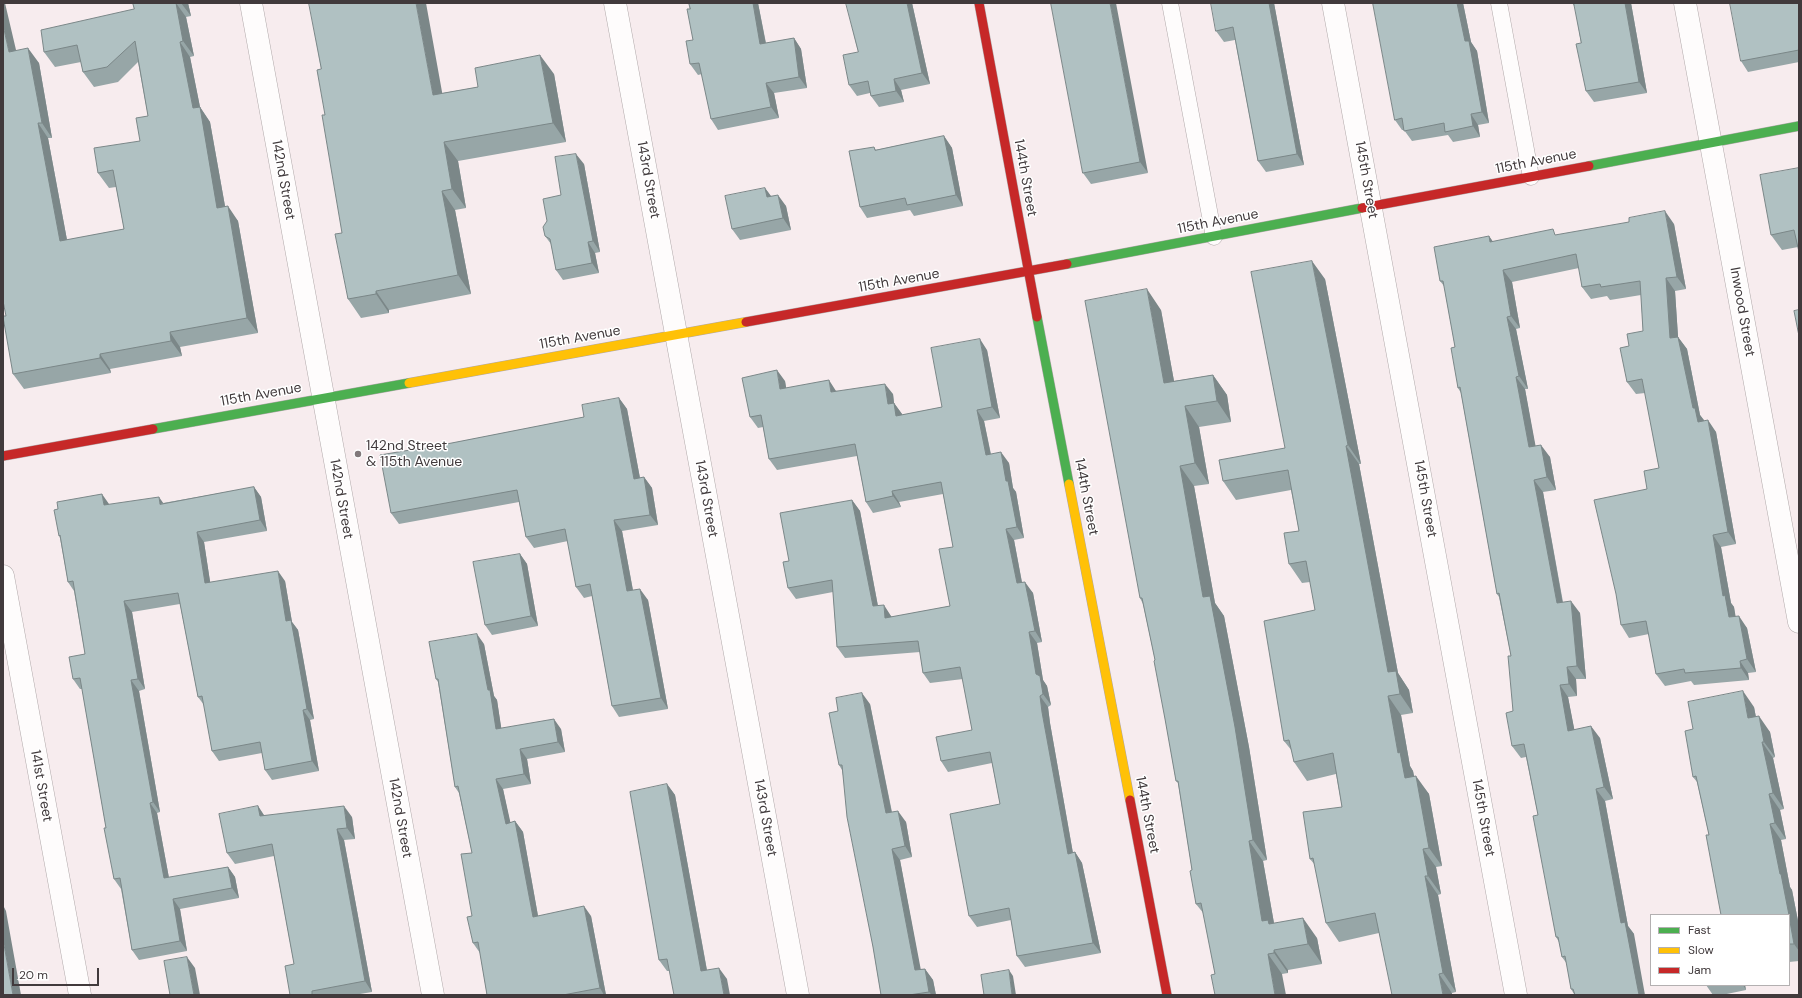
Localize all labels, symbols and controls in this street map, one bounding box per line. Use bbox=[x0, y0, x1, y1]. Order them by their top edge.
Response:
street label: 144th Street bbox=[1010, 138, 1040, 218]
street label: 142nd Street bbox=[268, 139, 298, 221]
street label: 143rd Street bbox=[633, 140, 663, 220]
street label: 145th Street bbox=[1351, 140, 1381, 220]
street label: 115th Avenue bbox=[1494, 146, 1578, 178]
street label: 115th Avenue bbox=[1176, 206, 1260, 238]
street label: 115th Avenue bbox=[857, 266, 941, 296]
street label: Inwood Street bbox=[1726, 266, 1758, 358]
street label: 115th Avenue bbox=[538, 323, 622, 353]
street label: 115th Avenue bbox=[219, 380, 303, 410]
place label: 142nd Street & 115th Avenue bbox=[366, 438, 462, 470]
marker: 142nd Street & 115th Avenue bbox=[353, 449, 363, 459]
street label: 144th Street bbox=[1070, 457, 1102, 537]
street label: 142nd Street bbox=[326, 458, 356, 540]
street label: 143rd Street bbox=[691, 459, 721, 539]
street label: 145th Street bbox=[1410, 459, 1440, 539]
street label: 141st Street bbox=[26, 749, 56, 823]
street label: 144th Street bbox=[1131, 775, 1163, 855]
street label: 142nd Street bbox=[385, 777, 415, 859]
street label: 143rd Street bbox=[750, 778, 780, 858]
street label: 145th Street bbox=[1468, 778, 1498, 858]
legend bbox=[1650, 914, 1790, 986]
text: Fast bbox=[1688, 922, 1711, 938]
text: Slow bbox=[1688, 942, 1714, 958]
scale bar bbox=[14, 960, 101, 986]
text: Jam bbox=[1688, 962, 1711, 978]
text: 20 m bbox=[19, 967, 48, 983]

